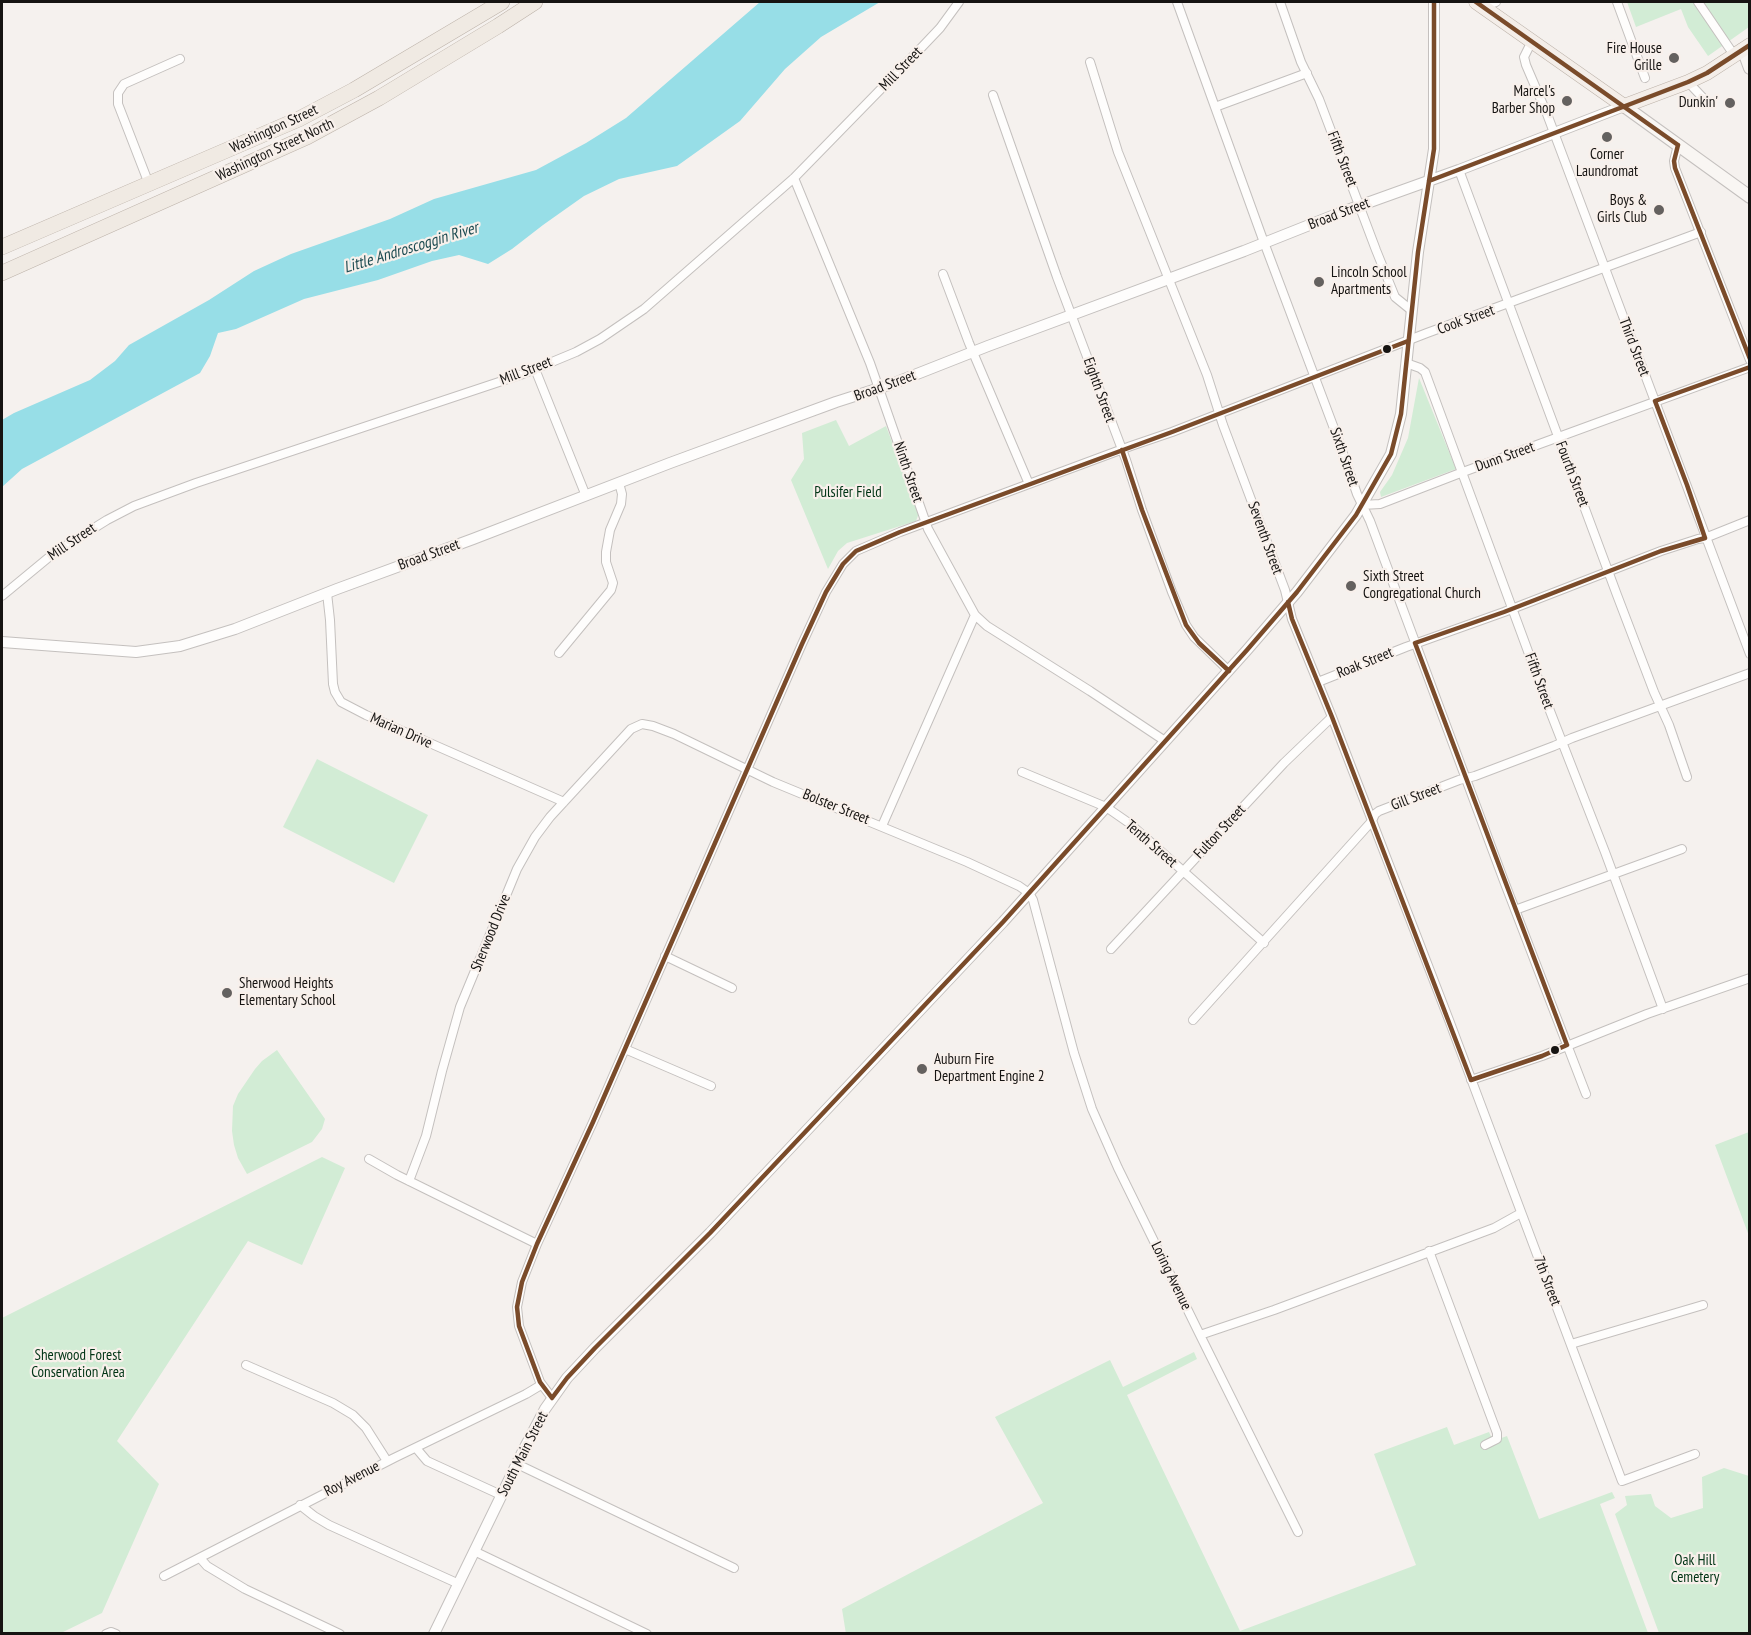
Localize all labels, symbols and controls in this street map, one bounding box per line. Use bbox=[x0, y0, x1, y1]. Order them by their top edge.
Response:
place label: Fire House Grille bbox=[1607, 40, 1662, 75]
street label: Mill Street bbox=[876, 43, 926, 95]
marker: Fire House Grille bbox=[1667, 51, 1681, 65]
place label: Marcel's Barber Shop bbox=[1492, 83, 1555, 118]
marker: Marcel's Barber Shop bbox=[1560, 94, 1574, 108]
place label: Dunkin' bbox=[1679, 94, 1718, 112]
marker: Dunkin' bbox=[1723, 96, 1737, 110]
street label: Washington Street bbox=[227, 101, 321, 157]
street label: Washington Street North bbox=[213, 115, 337, 185]
street label: Fifth Street bbox=[1323, 129, 1361, 189]
marker: Corner Laundromat bbox=[1600, 130, 1614, 144]
place label: Corner Laundromat bbox=[1576, 146, 1638, 181]
place label: Boys & Girls Club bbox=[1597, 192, 1647, 227]
street label: Broad Street bbox=[1306, 194, 1372, 234]
marker: Boys & Girls Club bbox=[1652, 203, 1666, 217]
water label: Little Androscoggin River bbox=[342, 218, 480, 278]
place label: Lincoln School Apartments bbox=[1331, 264, 1407, 299]
marker: Lincoln School Apartments bbox=[1312, 275, 1326, 289]
street label: Cook Street bbox=[1435, 301, 1497, 339]
street label: Third Street bbox=[1615, 315, 1653, 379]
unlabelled marker bbox=[1381, 343, 1393, 355]
street label: Mill Street bbox=[498, 353, 554, 389]
street label: Eighth Street bbox=[1079, 355, 1119, 425]
street label: Broad Street bbox=[852, 367, 918, 405]
street label: Sixth Street bbox=[1326, 425, 1362, 489]
street label: Dunn Street bbox=[1473, 438, 1537, 476]
street label: Ninth Street bbox=[889, 439, 927, 505]
street label: Fourth Street bbox=[1551, 439, 1593, 509]
park label: Pulsifer Field bbox=[814, 484, 882, 502]
street label: Seventh Street bbox=[1244, 499, 1286, 577]
street label: Mill Street bbox=[45, 519, 99, 565]
street label: Broad Street bbox=[396, 536, 462, 574]
place label: Sixth Street Congregational Church bbox=[1363, 568, 1481, 603]
marker: Sixth Street Congregational Church bbox=[1344, 579, 1358, 593]
street label: Roak Street bbox=[1334, 644, 1396, 682]
street label: Fifth Street bbox=[1521, 651, 1557, 711]
street label: Marian Drive bbox=[367, 709, 435, 753]
street label: Gill Street bbox=[1389, 779, 1443, 815]
street label: Bolster Street bbox=[800, 785, 872, 829]
street label: Fulton Street bbox=[1190, 801, 1250, 863]
street label: Tenth Street bbox=[1121, 817, 1181, 871]
street label: Sherwood Drive bbox=[467, 892, 515, 974]
place label: Sherwood Heights Elementary School bbox=[239, 975, 336, 1010]
marker: Sherwood Heights Elementary School bbox=[220, 986, 234, 1000]
unlabelled marker bbox=[1549, 1044, 1561, 1056]
place label: Auburn Fire Department Engine 2 bbox=[934, 1051, 1045, 1086]
marker: Auburn Fire Department Engine 2 bbox=[915, 1062, 929, 1076]
street label: Loring Avenue bbox=[1147, 1239, 1195, 1313]
street label: 7th Street bbox=[1529, 1254, 1565, 1308]
park label: Sherwood Forest Conservation Area bbox=[31, 1347, 125, 1382]
street label: South Main Street bbox=[494, 1409, 552, 1499]
street label: Roy Avenue bbox=[321, 1457, 383, 1501]
park label: Oak Hill Cemetery bbox=[1671, 1552, 1719, 1587]

